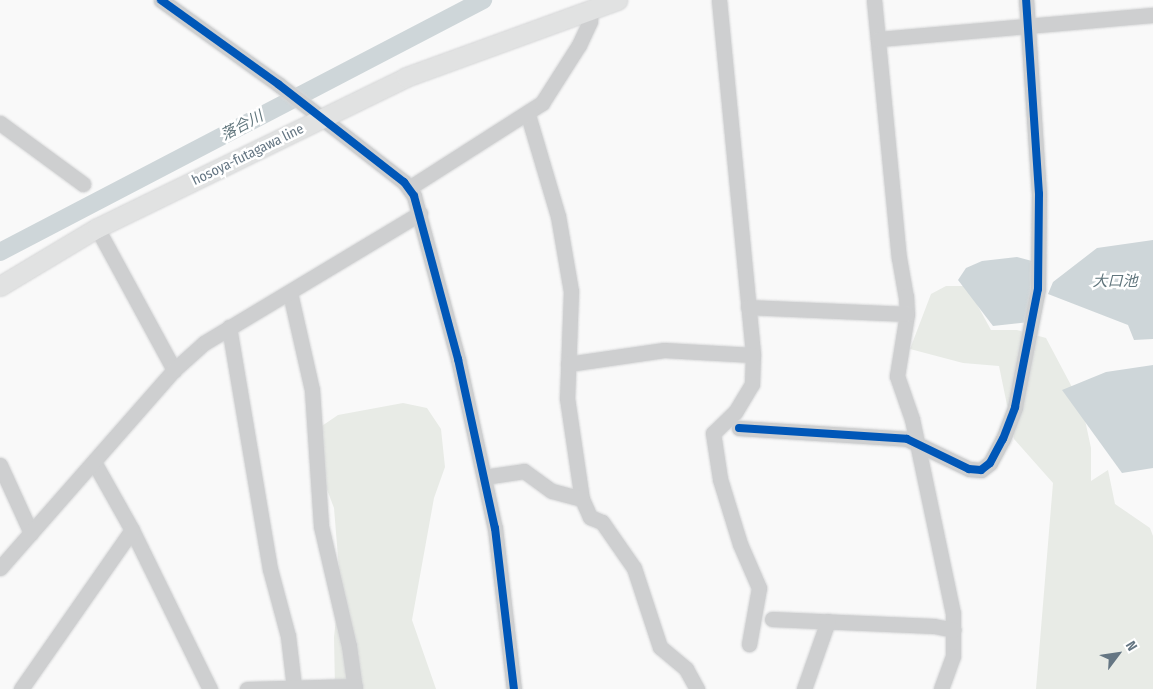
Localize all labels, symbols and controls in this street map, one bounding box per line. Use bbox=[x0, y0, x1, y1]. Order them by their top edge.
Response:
water label: 落合川 bbox=[218, 107, 266, 145]
street label: hosoya-futagawa line bbox=[189, 121, 307, 189]
water label: 大口池 bbox=[1093, 273, 1137, 291]
north arrow bbox=[1093, 629, 1143, 679]
text: N bbox=[1122, 638, 1141, 654]

